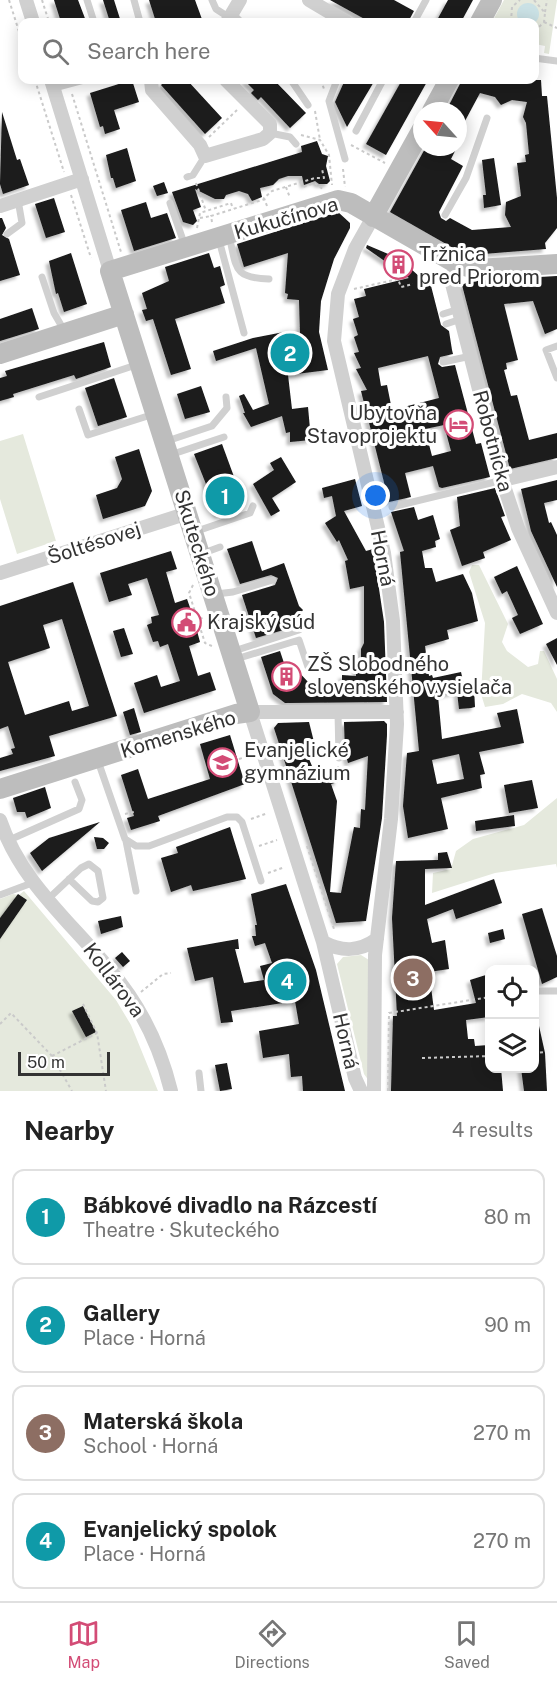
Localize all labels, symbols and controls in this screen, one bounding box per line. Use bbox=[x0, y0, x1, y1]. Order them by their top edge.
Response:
search box bbox=[18, 18, 539, 84]
icon: search bbox=[39, 35, 72, 68]
text: Search here bbox=[87, 38, 211, 64]
north arrow bbox=[413, 102, 467, 156]
street label: Kukučínova bbox=[231, 192, 341, 244]
place label: Tržnica pred Priorom bbox=[419, 242, 540, 289]
building icon: Tržnica pred Priorom bbox=[382, 249, 414, 281]
pin: 2 bbox=[270, 330, 310, 376]
street label: Robotnícka bbox=[468, 388, 518, 494]
place label: Ubytovňa Stavoprojektu bbox=[307, 401, 437, 448]
hotel icon: Ubytovňa Stavoprojektu bbox=[442, 409, 474, 441]
pin: 1 bbox=[206, 474, 244, 518]
your location bbox=[361, 481, 390, 510]
street label: Skuteckého bbox=[169, 487, 225, 599]
street label: Šoltésovej bbox=[44, 517, 144, 569]
street label: Horná bbox=[366, 528, 400, 588]
public building icon: Krajský súd bbox=[170, 606, 202, 638]
place label: Krajský súd bbox=[207, 610, 315, 634]
place label: ZŠ Slobodného slovenského vysielača bbox=[307, 652, 512, 699]
building icon: ZŠ Slobodného slovenského vysielača bbox=[270, 660, 302, 692]
street label: Komenského bbox=[117, 705, 239, 763]
place label: Evanjelické gymnázium bbox=[244, 738, 351, 785]
school or university icon: Evanjelické gymnázium bbox=[207, 746, 239, 778]
street label: Kollárova bbox=[78, 938, 150, 1022]
pin: 3 bbox=[394, 956, 432, 1000]
pin: 4 bbox=[268, 958, 306, 1004]
map controls bbox=[485, 965, 539, 1073]
button: locate bbox=[485, 965, 539, 1019]
street label: Horná bbox=[328, 1011, 364, 1071]
button: layers bbox=[485, 1019, 539, 1073]
scale bar bbox=[18, 1049, 110, 1076]
text: 50 m bbox=[27, 1053, 65, 1072]
text: Nearby bbox=[24, 1115, 114, 1146]
text: 4 results bbox=[452, 1118, 533, 1142]
text: Bábkové divadlo na Rázcestí bbox=[83, 1192, 377, 1218]
text: 1 bbox=[41, 1205, 50, 1229]
text: 80 m bbox=[484, 1205, 531, 1229]
text: Theatre · Skuteckého bbox=[83, 1218, 280, 1242]
text: Gallery bbox=[83, 1300, 160, 1326]
text: 2 bbox=[39, 1313, 52, 1337]
text: 90 m bbox=[484, 1313, 531, 1337]
text: Place · Horná bbox=[83, 1326, 206, 1350]
text: Materská škola bbox=[83, 1408, 243, 1434]
text: 3 bbox=[39, 1421, 52, 1445]
text: 270 m bbox=[473, 1421, 531, 1445]
text: School · Horná bbox=[83, 1434, 218, 1458]
text: Evanjelický spolok bbox=[83, 1516, 277, 1542]
text: 4 bbox=[39, 1529, 52, 1553]
text: 270 m bbox=[473, 1529, 531, 1553]
text: Place · Horná bbox=[83, 1542, 206, 1566]
tab: Map bbox=[67, 1617, 100, 1672]
tab: Directions bbox=[235, 1617, 310, 1672]
tab: Saved bbox=[444, 1617, 490, 1672]

